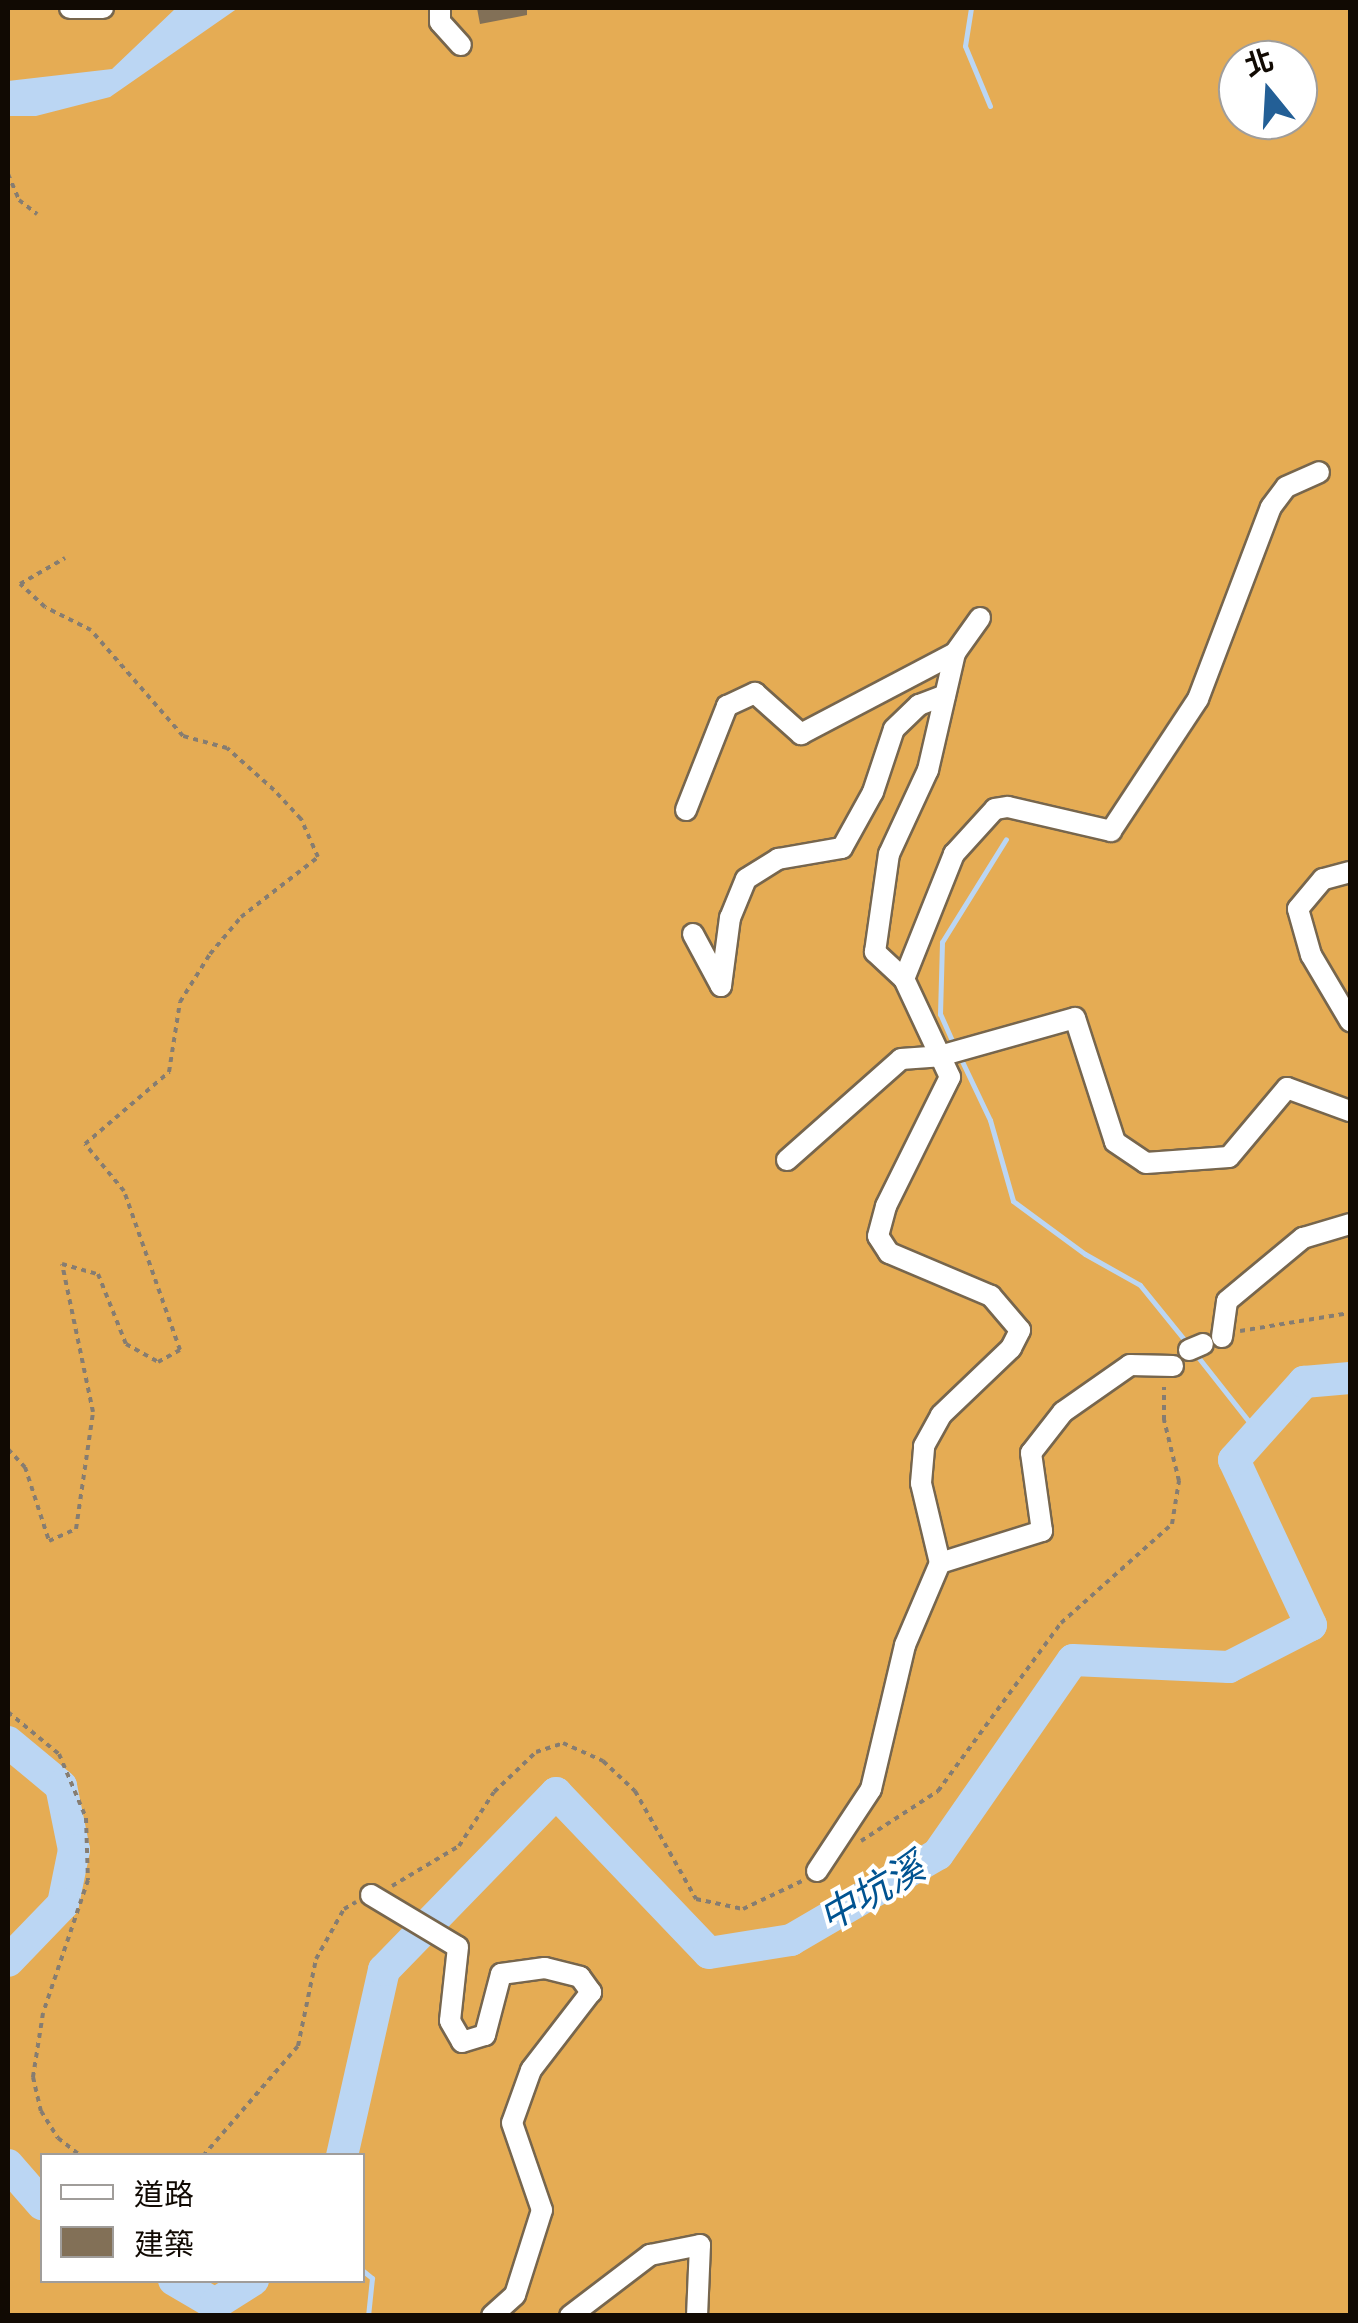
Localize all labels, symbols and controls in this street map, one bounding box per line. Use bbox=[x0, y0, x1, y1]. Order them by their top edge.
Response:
north arrow bbox=[1218, 40, 1318, 140]
text: 北 bbox=[1241, 43, 1278, 83]
water label: 中坑溪 bbox=[811, 1845, 933, 1941]
legend bbox=[40, 2153, 365, 2283]
text: 道路 bbox=[134, 2177, 194, 2213]
text: 建築 bbox=[134, 2227, 194, 2263]

